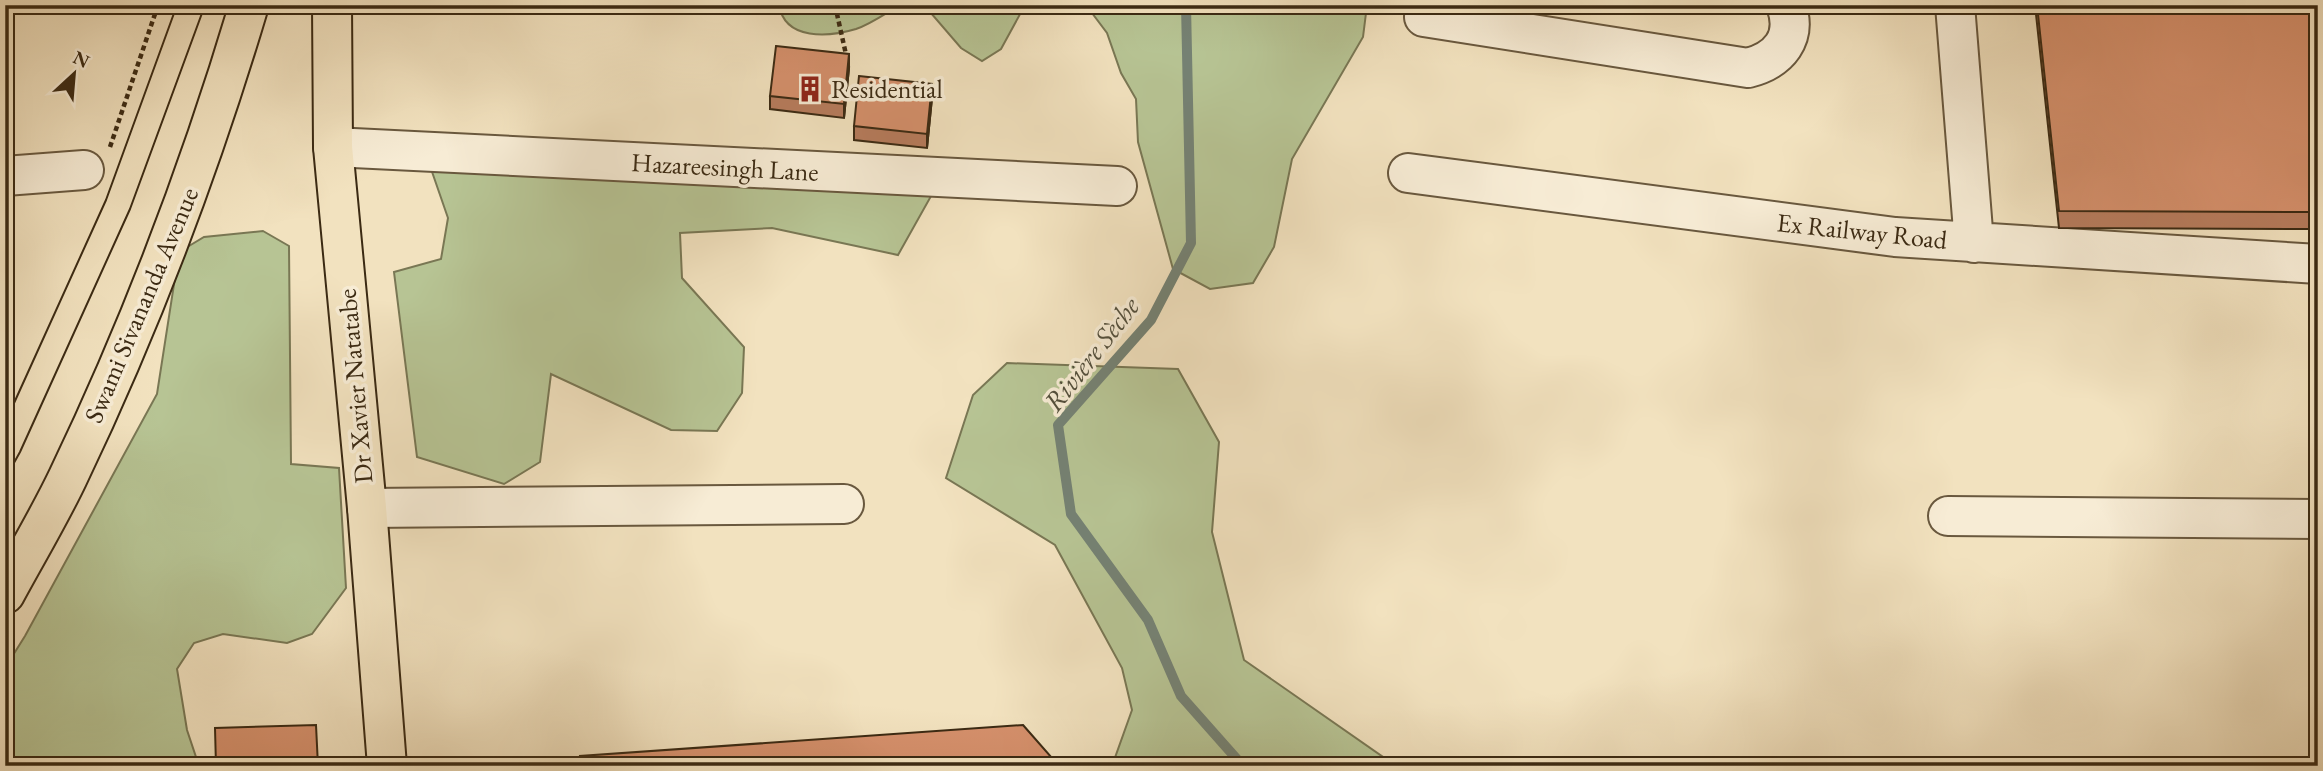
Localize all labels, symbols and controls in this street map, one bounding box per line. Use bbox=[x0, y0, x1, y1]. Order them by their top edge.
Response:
north arrow bbox=[38, 38, 108, 108]
text: N bbox=[69, 45, 94, 74]
place label: Residential bbox=[831, 72, 943, 106]
building icon: Residential bbox=[795, 74, 825, 104]
street label: Hazareesingh Lane bbox=[630, 145, 820, 189]
street label: Swami Sivananda Avenue bbox=[76, 182, 206, 428]
street label: Ex Railway Road bbox=[1775, 205, 1950, 257]
street label: Dr Xavier Natatabe bbox=[330, 287, 380, 485]
water label: Rivière Sèche bbox=[1035, 289, 1147, 419]

